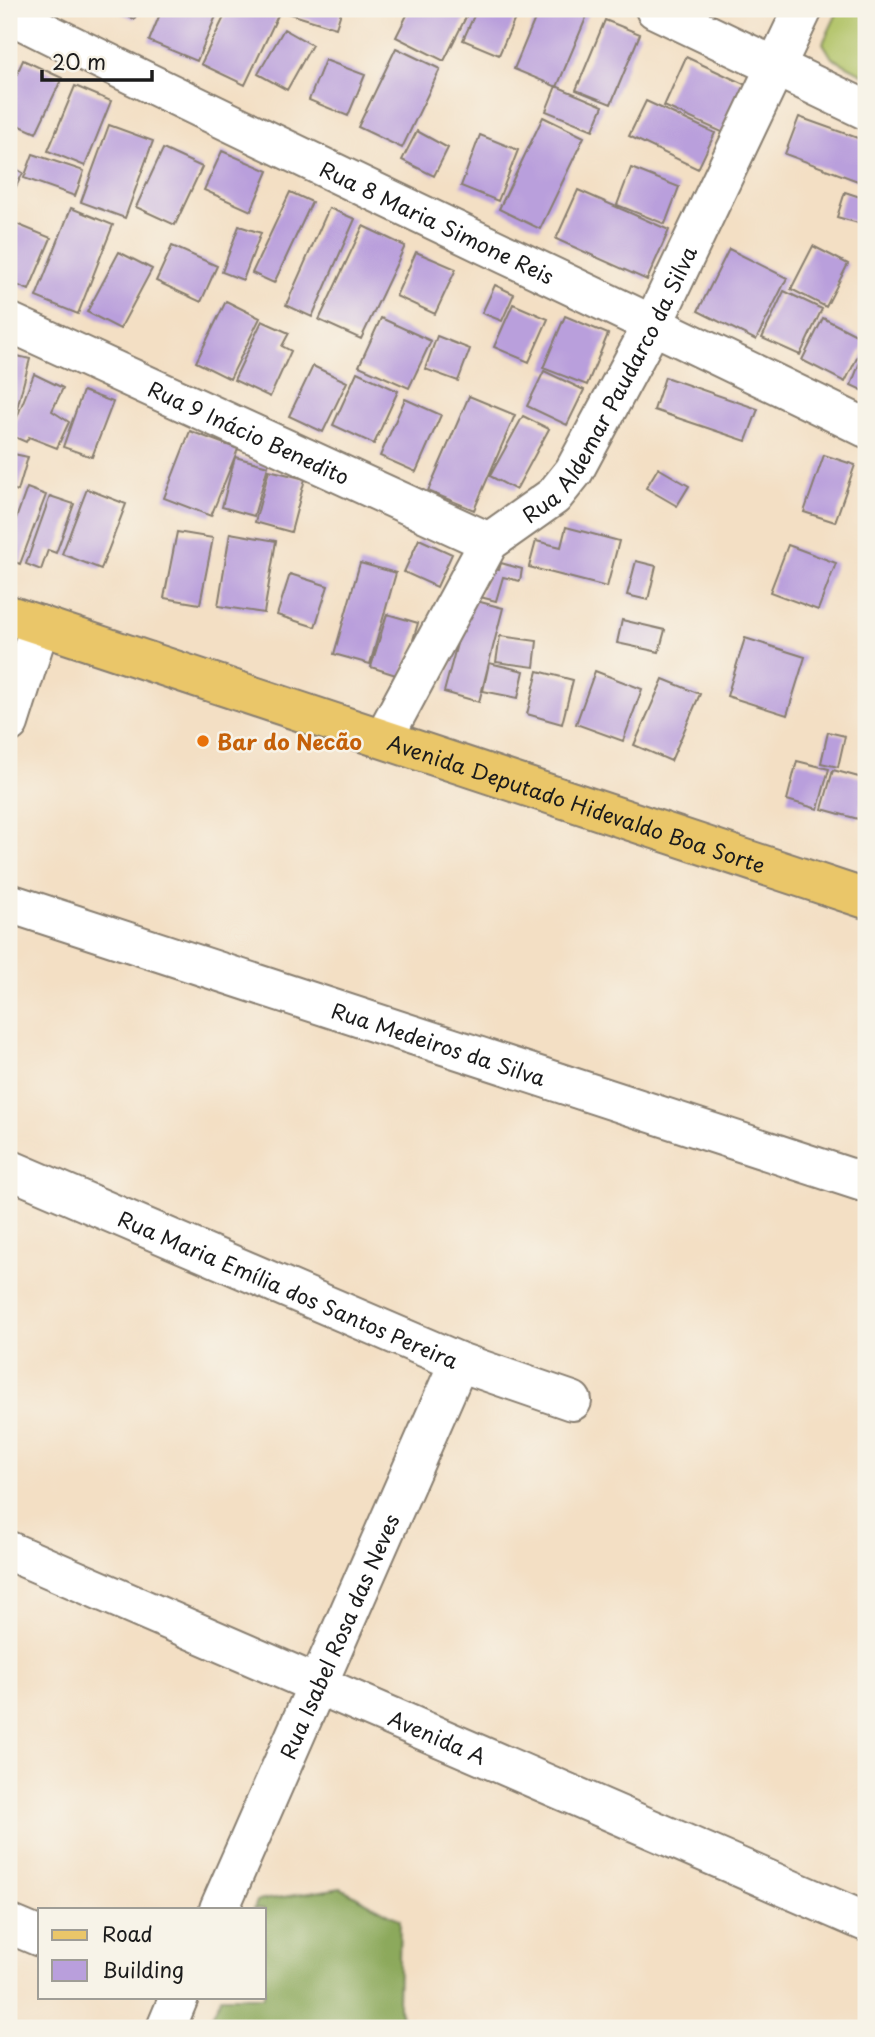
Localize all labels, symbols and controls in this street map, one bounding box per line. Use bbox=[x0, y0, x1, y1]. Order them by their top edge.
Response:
scale bar bbox=[42, 38, 152, 82]
text: 20 m bbox=[52, 45, 106, 77]
street label: Rua 8 Maria Simone Reis bbox=[315, 152, 560, 291]
street label: Rua Aldemar Paudarco da Silva bbox=[515, 240, 704, 530]
street label: Rua 9 Inácio Benedito bbox=[143, 372, 355, 492]
place label: Bar do Necão bbox=[217, 725, 362, 757]
street label: Avenida Deputado Hidevaldo Boa Sorte bbox=[384, 726, 770, 881]
marker: Bar do Necão bbox=[195, 733, 211, 749]
street label: Rua Medeiros da Silva bbox=[328, 993, 550, 1093]
street label: Rua Maria Emília dos Santos Pereira bbox=[113, 1202, 464, 1376]
street label: Rua Isabel Rosa das Neves bbox=[271, 1508, 407, 1764]
street label: Avenida A bbox=[384, 1701, 491, 1772]
legend bbox=[38, 1908, 266, 1998]
text: Road bbox=[102, 1917, 153, 1949]
text: Building bbox=[102, 1953, 184, 1985]

